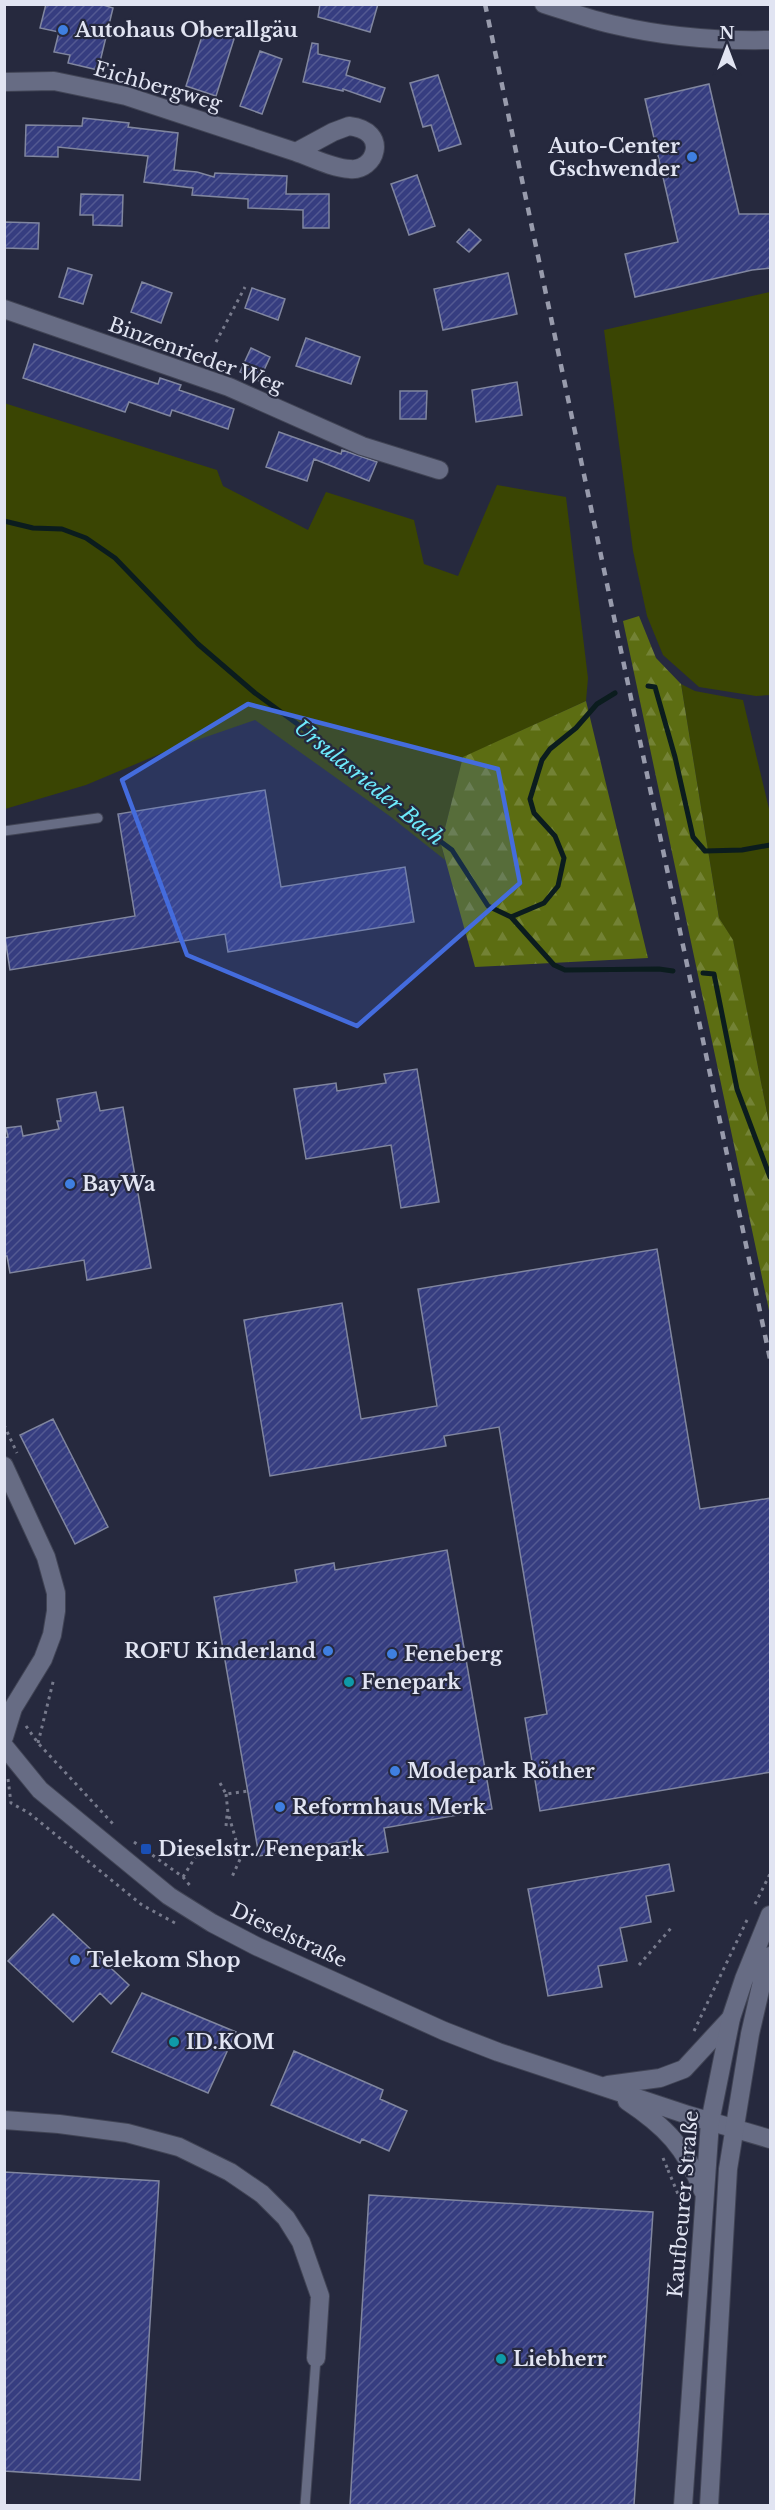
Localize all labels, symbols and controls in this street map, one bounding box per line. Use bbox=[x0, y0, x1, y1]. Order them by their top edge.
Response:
place label: Autohaus Oberallgäu bbox=[74, 18, 298, 42]
north arrow bbox=[697, 18, 757, 78]
marker: Autohaus Oberallgäu bbox=[56, 23, 70, 37]
text: N bbox=[719, 23, 735, 43]
street label: Eichbergweg bbox=[91, 56, 226, 116]
place label: Auto-Center Gschwender bbox=[547, 134, 680, 181]
marker: Auto-Center Gschwender bbox=[685, 150, 699, 164]
street label: Binzenrieder Weg bbox=[105, 312, 288, 398]
water label: Ursulasrieder Bach bbox=[289, 715, 449, 851]
place label: BayWa bbox=[82, 1172, 156, 1196]
marker: BayWa bbox=[63, 1177, 77, 1191]
place label: ROFU Kinderland bbox=[124, 1639, 316, 1663]
place label: Feneberg bbox=[404, 1642, 503, 1666]
marker: ROFU Kinderland bbox=[321, 1644, 335, 1658]
marker: Feneberg bbox=[385, 1647, 399, 1661]
place label: Fenepark bbox=[361, 1670, 461, 1694]
marker: Fenepark bbox=[342, 1675, 356, 1689]
place label: Modepark Röther bbox=[407, 1759, 595, 1783]
marker: Modepark Röther bbox=[388, 1764, 402, 1778]
place label: Reformhaus Merk bbox=[292, 1795, 486, 1819]
marker: Reformhaus Merk bbox=[273, 1800, 287, 1814]
place label: Dieselstr./Fenepark bbox=[158, 1837, 365, 1861]
marker: Dieselstr./Fenepark bbox=[139, 1842, 153, 1856]
street label: Dieselstraße bbox=[227, 1898, 351, 1972]
place label: Telekom Shop bbox=[87, 1948, 241, 1972]
marker: Telekom Shop bbox=[68, 1953, 82, 1967]
place label: ID.KOM bbox=[186, 2030, 275, 2054]
marker: ID.KOM bbox=[167, 2035, 181, 2049]
street label: Kaufbeurer Straße bbox=[663, 2109, 703, 2299]
place label: Liebherr bbox=[513, 2347, 606, 2371]
marker: Liebherr bbox=[494, 2352, 508, 2366]

